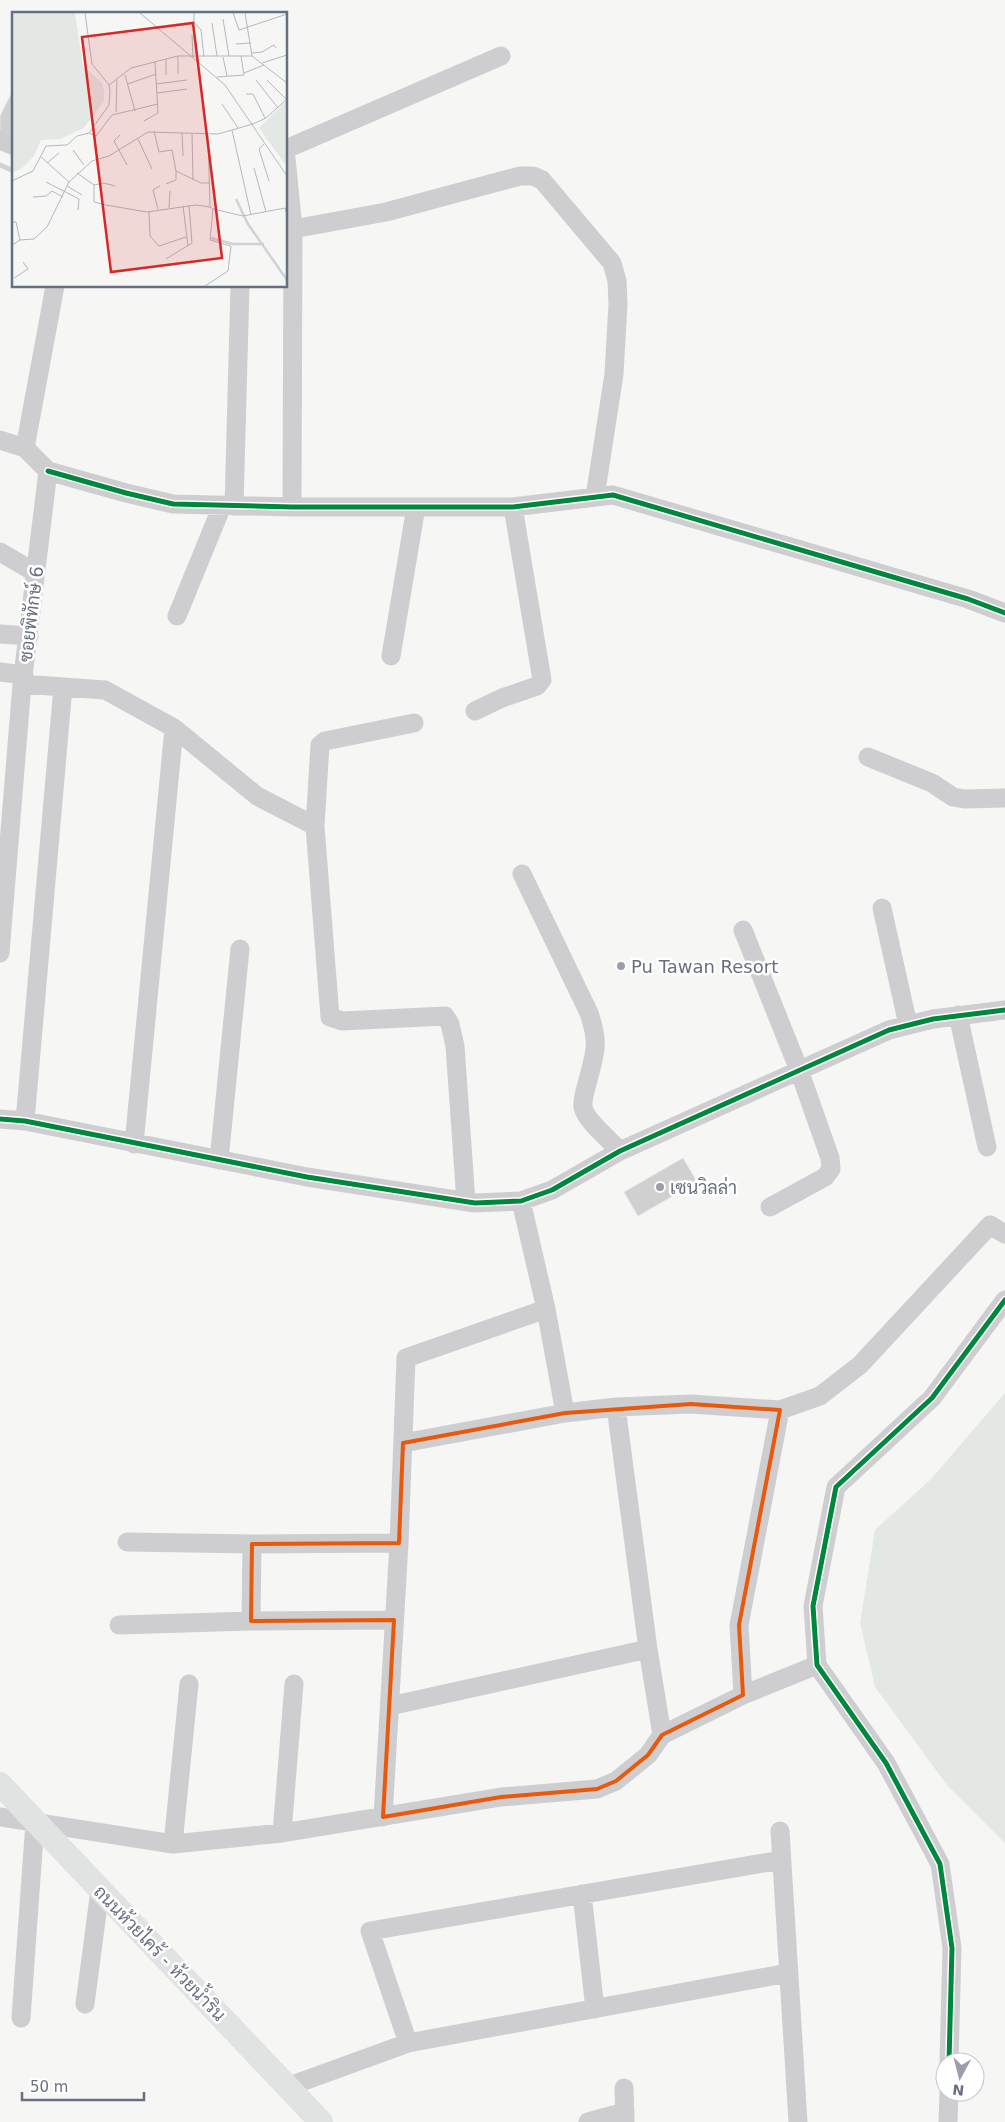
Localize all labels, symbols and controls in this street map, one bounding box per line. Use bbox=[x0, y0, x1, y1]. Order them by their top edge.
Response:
inset map bbox=[12, 12, 288, 288]
street label: ซอยพิทักษ์ 6 bbox=[13, 565, 47, 663]
place label: Pu Tawan Resort bbox=[631, 956, 778, 977]
marker: Pu Tawan Resort bbox=[615, 960, 627, 972]
place label: เซนวิลล่า bbox=[670, 1176, 737, 1198]
marker: เซนวิลล่า bbox=[654, 1181, 666, 1193]
street label: ถนนห้วยไคร้ - ห้วยน้ำริน bbox=[90, 1877, 234, 2025]
north arrow bbox=[935, 2052, 985, 2102]
scale bar bbox=[22, 2070, 145, 2102]
text: 50 m bbox=[30, 2078, 68, 2096]
text: N bbox=[952, 2081, 965, 2099]

